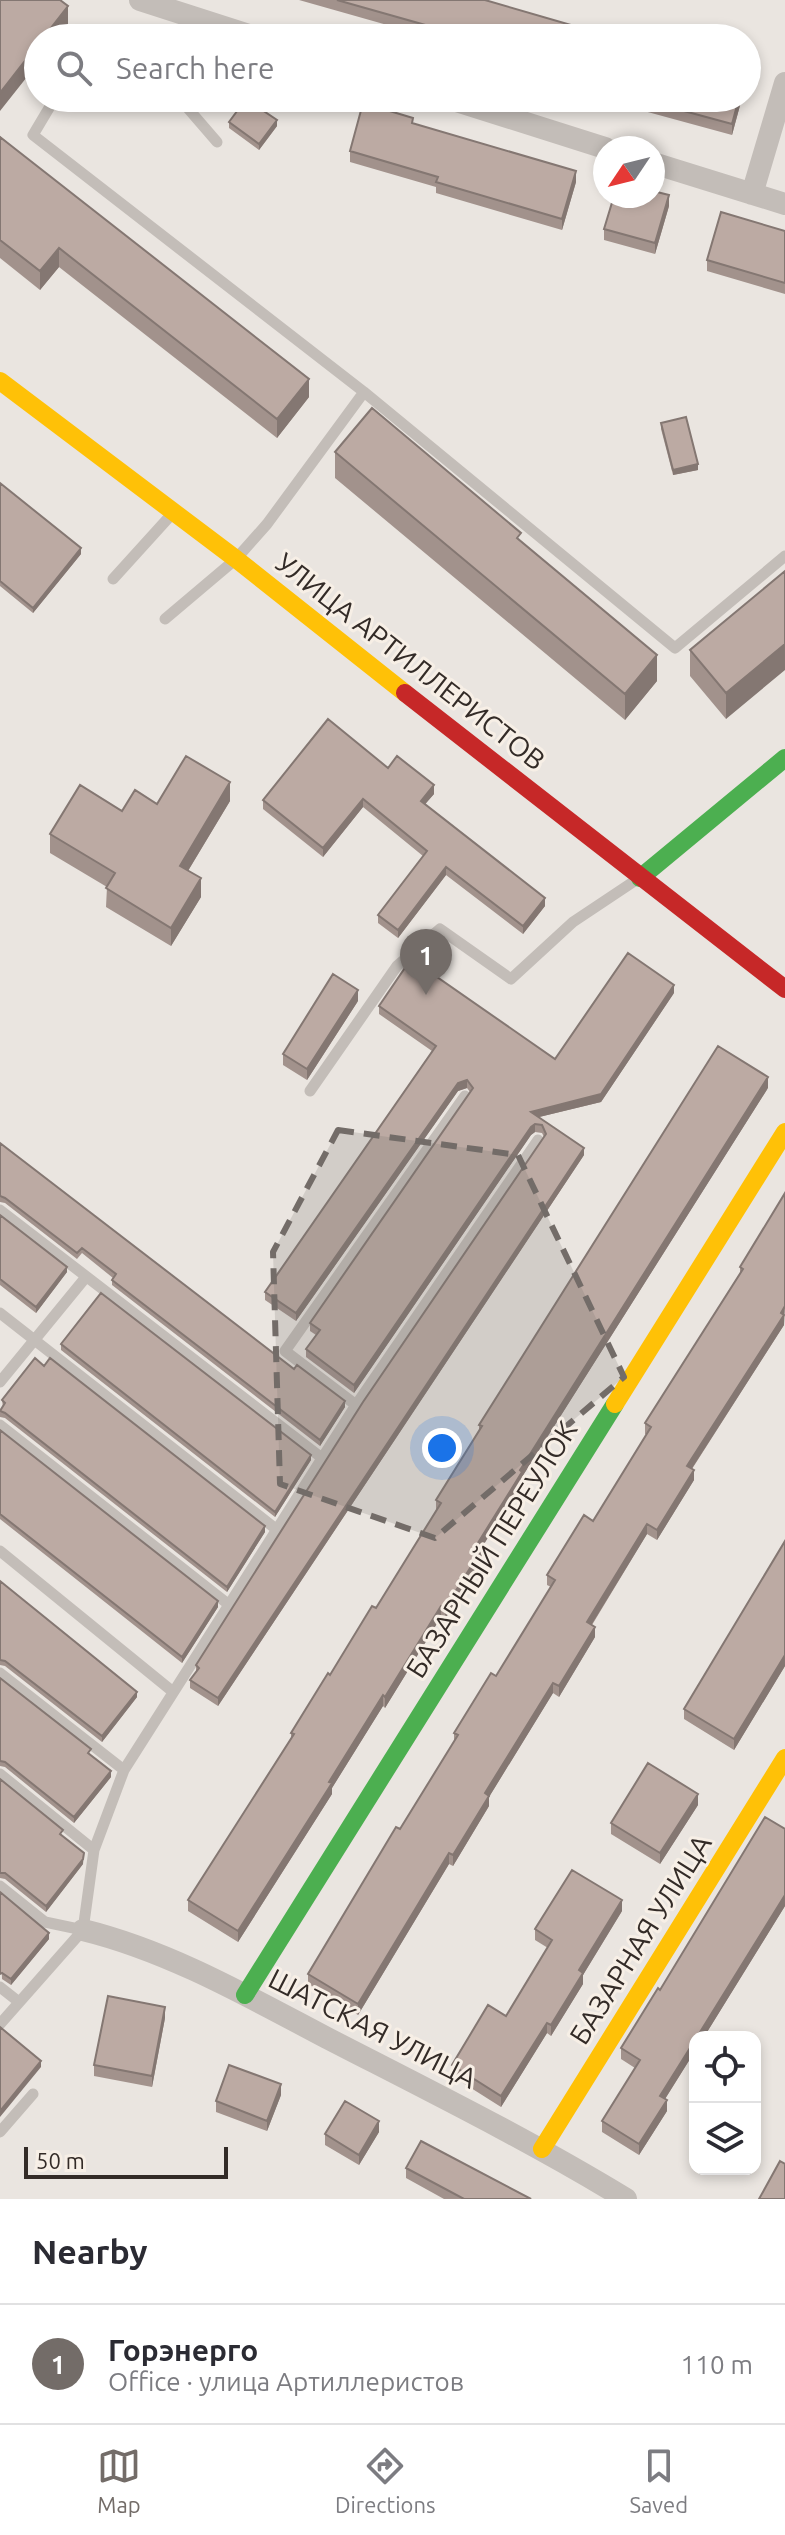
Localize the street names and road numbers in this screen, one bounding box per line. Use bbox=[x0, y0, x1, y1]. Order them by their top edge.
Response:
street label: УЛИЦА АРТИЛЛЕРИСТОВ bbox=[270, 546, 552, 776]
street label: БАЗАРНЫЙ ПЕРЕУЛОК bbox=[399, 1415, 583, 1683]
street label: БАЗАРНАЯ УЛИЦА bbox=[563, 1829, 717, 2049]
street label: ШАТСКАЯ УЛИЦА bbox=[264, 1962, 482, 2094]

